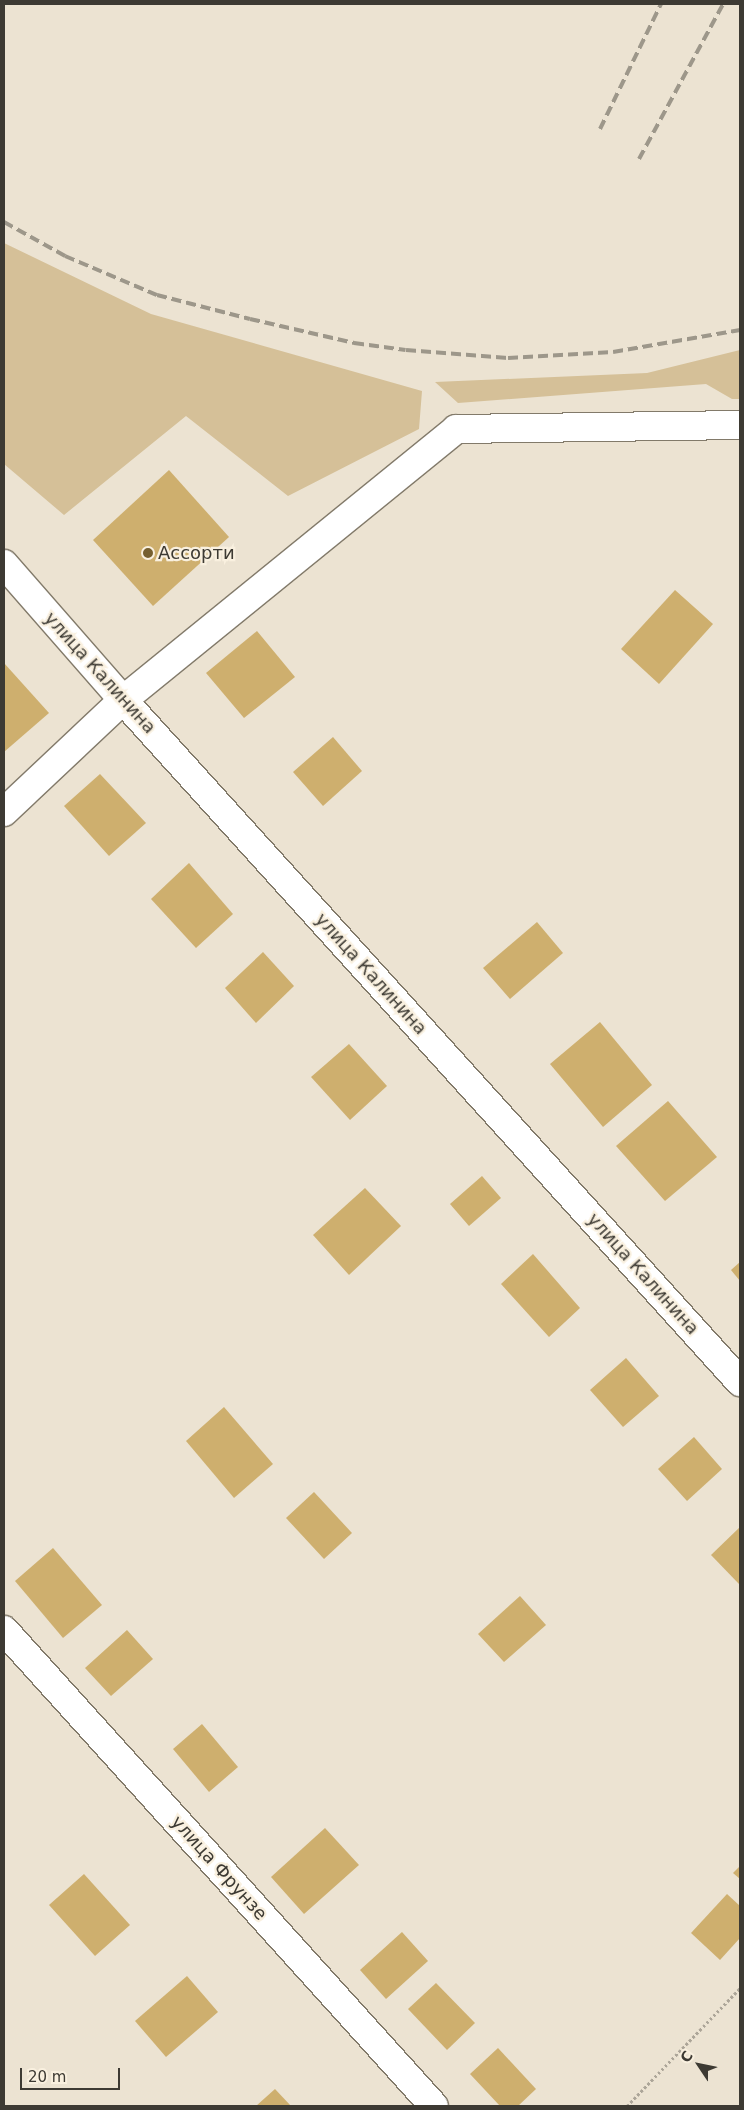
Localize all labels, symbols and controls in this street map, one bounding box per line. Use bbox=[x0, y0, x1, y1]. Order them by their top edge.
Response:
place label: Ассорти bbox=[158, 542, 235, 564]
marker: Ассорти bbox=[142, 547, 154, 559]
street label: улица Калинина bbox=[40, 608, 160, 738]
street label: улица Калинина bbox=[311, 909, 431, 1039]
street label: улица Калинина bbox=[583, 1209, 703, 1339]
street label: улица Фрунзе bbox=[167, 1811, 271, 1925]
north arrow bbox=[674, 2040, 724, 2090]
text: С bbox=[677, 2048, 696, 2065]
scale bar bbox=[22, 2058, 122, 2090]
text: 20 m bbox=[28, 2068, 66, 2086]

